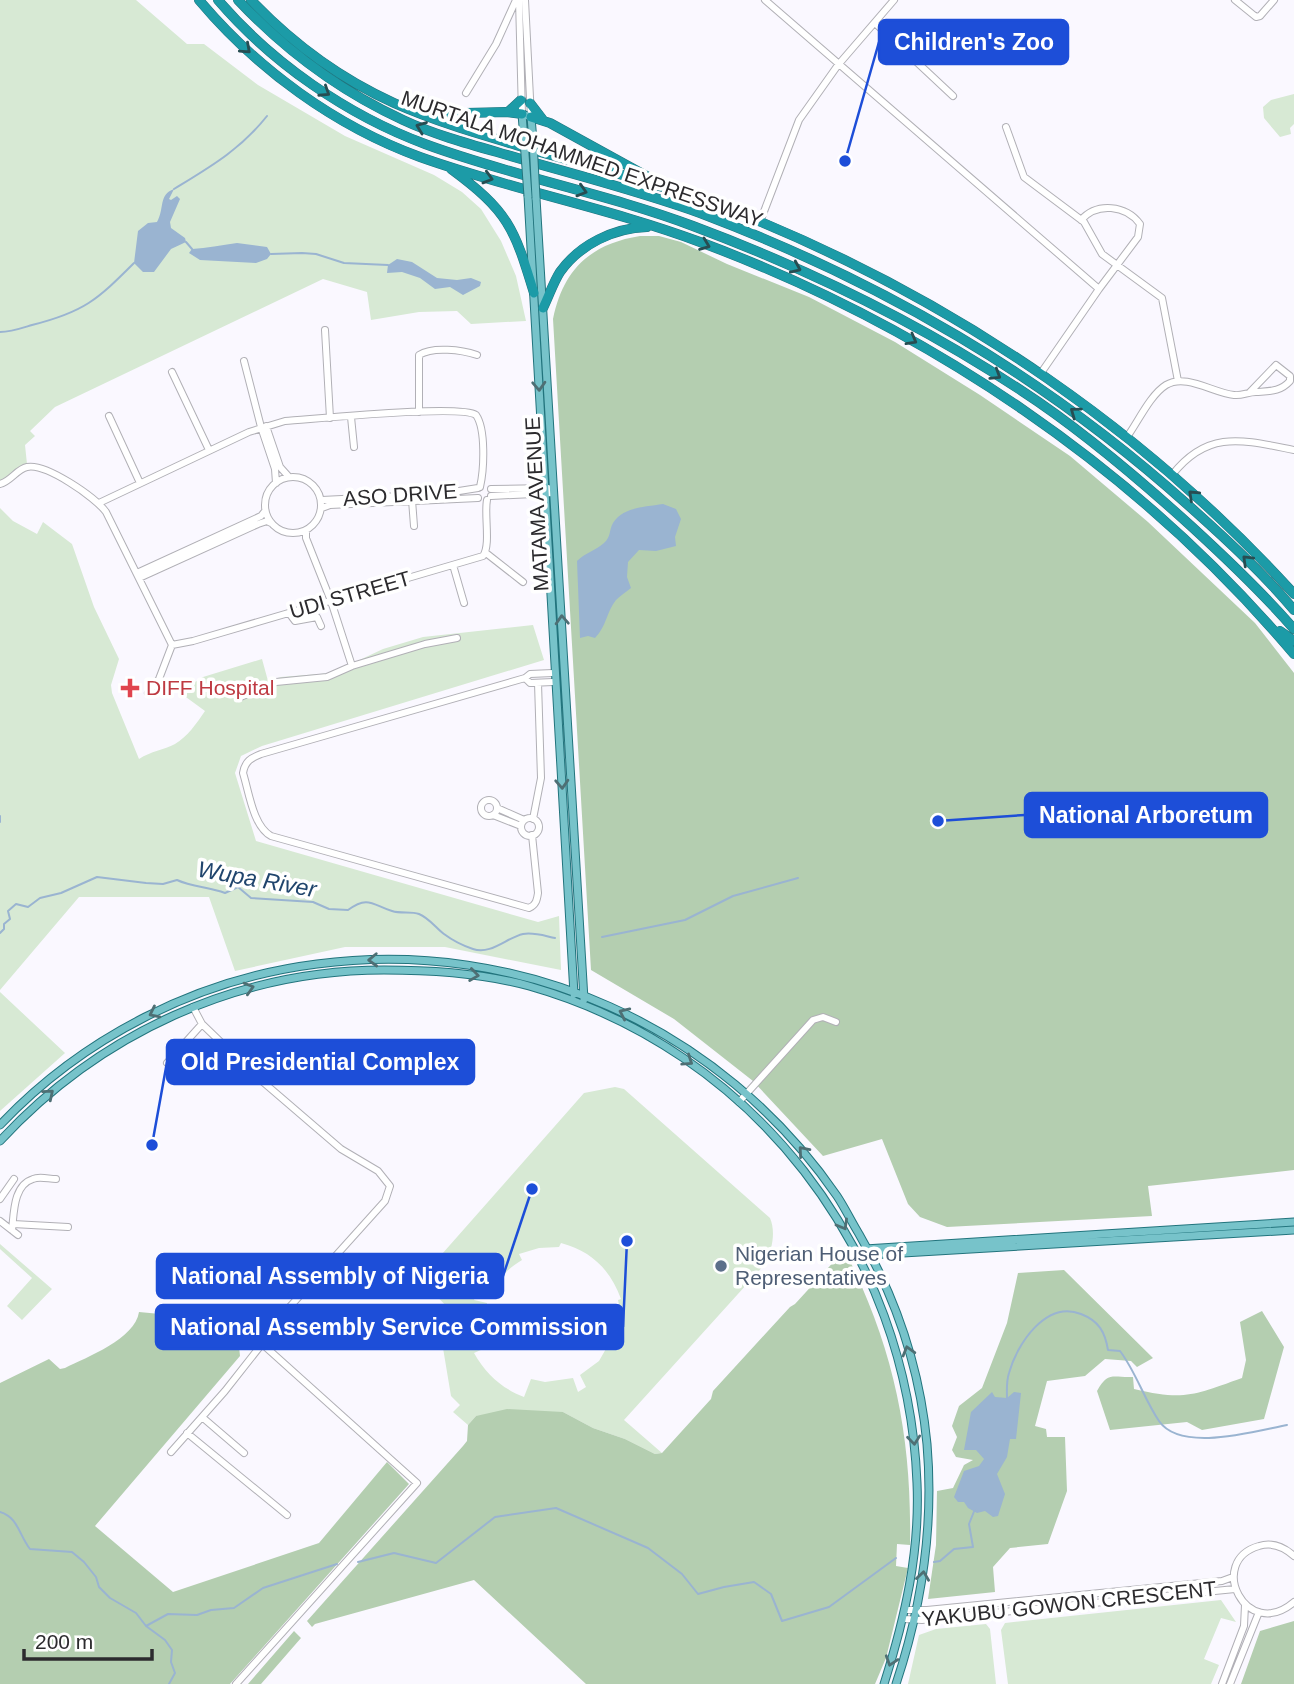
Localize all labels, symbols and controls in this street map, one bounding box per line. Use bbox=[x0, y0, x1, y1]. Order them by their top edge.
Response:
callout: Children's Zoo bbox=[879, 20, 1068, 64]
text: Children's Zoo bbox=[894, 29, 1054, 55]
one-way arrow bbox=[238, 41, 251, 53]
one-way arrow bbox=[318, 84, 331, 97]
street label: MURTALA MOHAMMED EXPRESSWAY bbox=[398, 86, 766, 231]
one-way arrow bbox=[416, 121, 428, 135]
one-way arrow bbox=[482, 169, 494, 184]
one-way arrow bbox=[576, 182, 588, 197]
one-way arrow bbox=[699, 236, 711, 250]
one-way arrow bbox=[789, 260, 801, 274]
one-way arrow bbox=[904, 332, 917, 345]
one-way arrow bbox=[989, 366, 1002, 379]
one-way arrow bbox=[531, 381, 546, 392]
one-way arrow bbox=[1070, 408, 1082, 420]
street label: MATAMA AVENUE bbox=[520, 416, 553, 592]
street label: ASO DRIVE bbox=[342, 479, 458, 510]
one-way arrow bbox=[1188, 490, 1201, 503]
one-way arrow bbox=[1242, 556, 1255, 569]
street label: UDI STREET bbox=[287, 566, 413, 623]
one-way arrow bbox=[554, 615, 569, 626]
place label: DIFF Hospital bbox=[146, 676, 274, 699]
marker: DIFF Hospital bbox=[120, 678, 140, 698]
one-way arrow bbox=[555, 779, 570, 790]
callout: National Arboretum bbox=[1025, 793, 1267, 837]
text: National Arboretum bbox=[1039, 802, 1253, 828]
water label: Wupa River bbox=[196, 856, 320, 902]
one-way arrow bbox=[368, 952, 379, 967]
one-way arrow bbox=[468, 968, 480, 983]
one-way arrow bbox=[242, 982, 254, 997]
one-way arrow bbox=[149, 1005, 161, 1019]
one-way arrow bbox=[619, 1007, 632, 1021]
callout: Old Presidential Complex bbox=[167, 1040, 474, 1084]
text: Old Presidential Complex bbox=[181, 1049, 460, 1075]
one-way arrow bbox=[680, 1053, 693, 1066]
one-way arrow bbox=[41, 1090, 54, 1102]
one-way arrow bbox=[799, 1147, 811, 1160]
one-way arrow bbox=[835, 1218, 848, 1231]
place label: Nigerian House of Representatives bbox=[735, 1242, 903, 1289]
callout: National Assembly of Nigeria bbox=[157, 1254, 503, 1298]
marker: Nigerian House of Representatives bbox=[713, 1258, 729, 1274]
text: National Assembly of Nigeria bbox=[171, 1263, 489, 1289]
callout: National Assembly Service Commission bbox=[156, 1305, 623, 1349]
text: National Assembly Service Commission bbox=[170, 1314, 608, 1340]
one-way arrow bbox=[902, 1345, 917, 1357]
one-way arrow bbox=[906, 1435, 921, 1446]
one-way arrow bbox=[915, 1570, 930, 1582]
street label: YAKUBU GOWON CRESCENT bbox=[921, 1577, 1217, 1630]
scale bar bbox=[24, 1618, 152, 1662]
text: 200 m bbox=[35, 1630, 93, 1653]
one-way arrow bbox=[885, 1654, 899, 1667]

